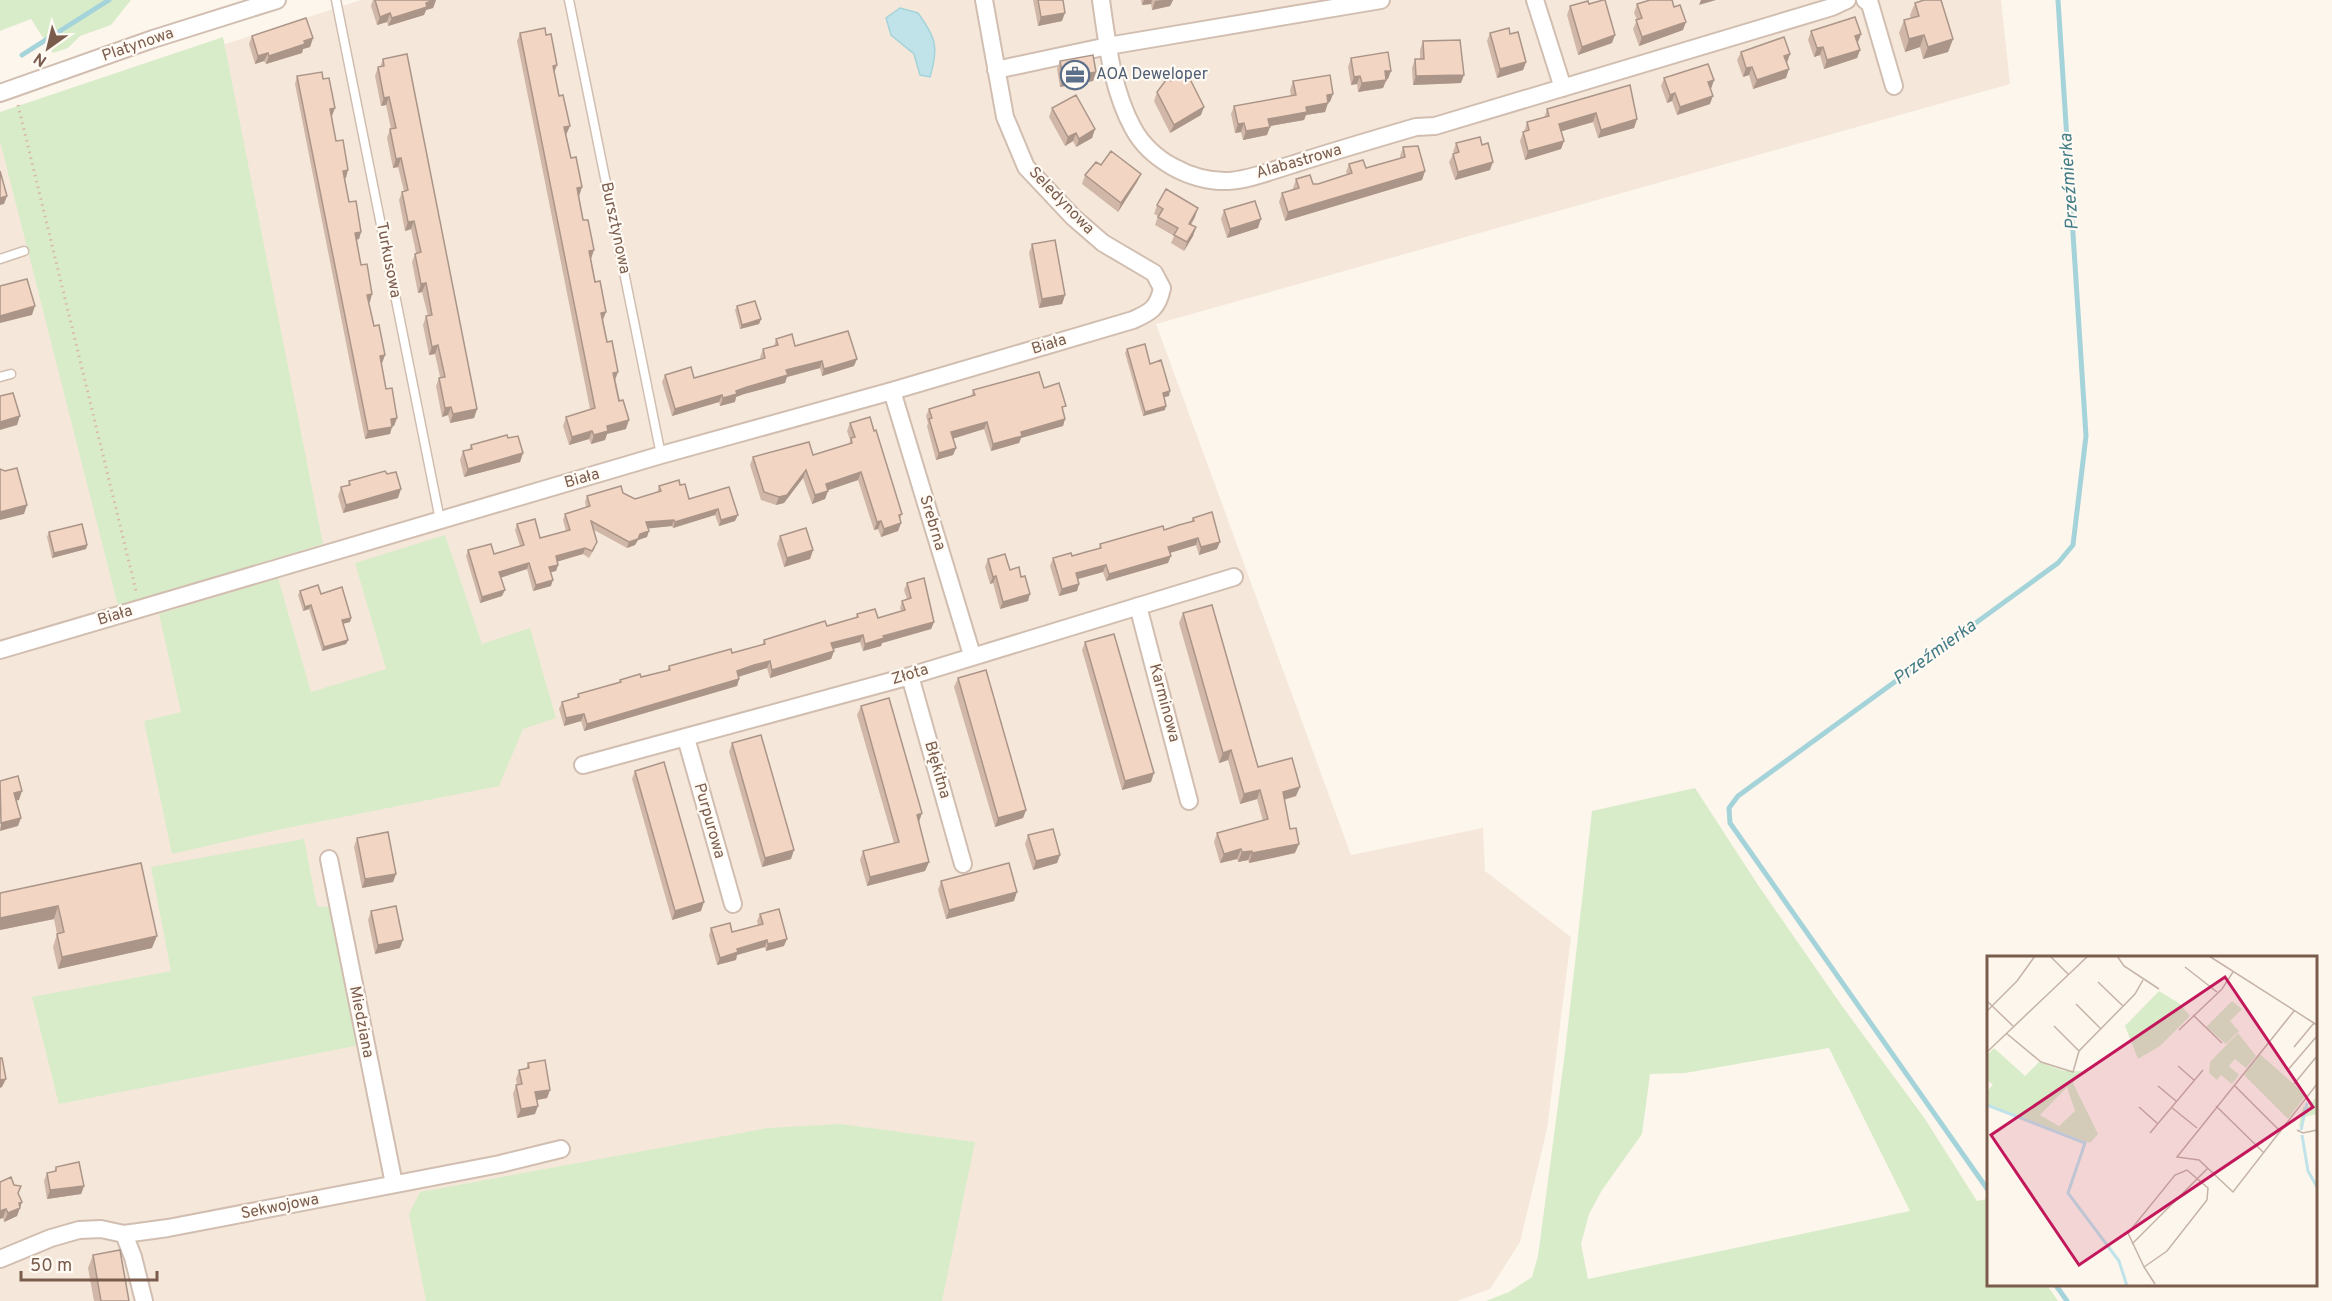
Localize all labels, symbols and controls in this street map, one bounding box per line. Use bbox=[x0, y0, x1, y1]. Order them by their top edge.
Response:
north arrow bbox=[18, 18, 78, 78]
street label: Platynowa bbox=[100, 23, 176, 67]
text: N bbox=[30, 47, 51, 70]
office icon: AOA Deweloper bbox=[1059, 59, 1091, 91]
place label: AOA Deweloper bbox=[1096, 65, 1208, 85]
water label: Przeźmierka bbox=[2055, 132, 2085, 231]
street label: Alabastrowa bbox=[1254, 140, 1344, 184]
street label: Seledynowa bbox=[1024, 163, 1098, 239]
street label: Bursztynowa bbox=[596, 180, 634, 276]
street label: Turkusowa bbox=[371, 220, 405, 300]
street label: Biała bbox=[1029, 330, 1069, 360]
street label: Biała bbox=[562, 464, 602, 494]
street label: Srebrna bbox=[914, 493, 950, 553]
street label: Biała bbox=[95, 601, 135, 631]
water label: Przeźmierka bbox=[1889, 615, 1982, 691]
street label: Złota bbox=[889, 660, 931, 690]
street label: Karminowa bbox=[1144, 662, 1184, 744]
street label: Błękitna bbox=[919, 739, 955, 801]
street label: Purpurowa bbox=[689, 781, 729, 861]
inset map bbox=[1987, 956, 2317, 1286]
street label: Miedziana bbox=[344, 984, 378, 1060]
street label: Sekwojowa bbox=[239, 1190, 321, 1224]
scale bar bbox=[21, 1244, 158, 1282]
text: 50 m bbox=[30, 1255, 72, 1278]

